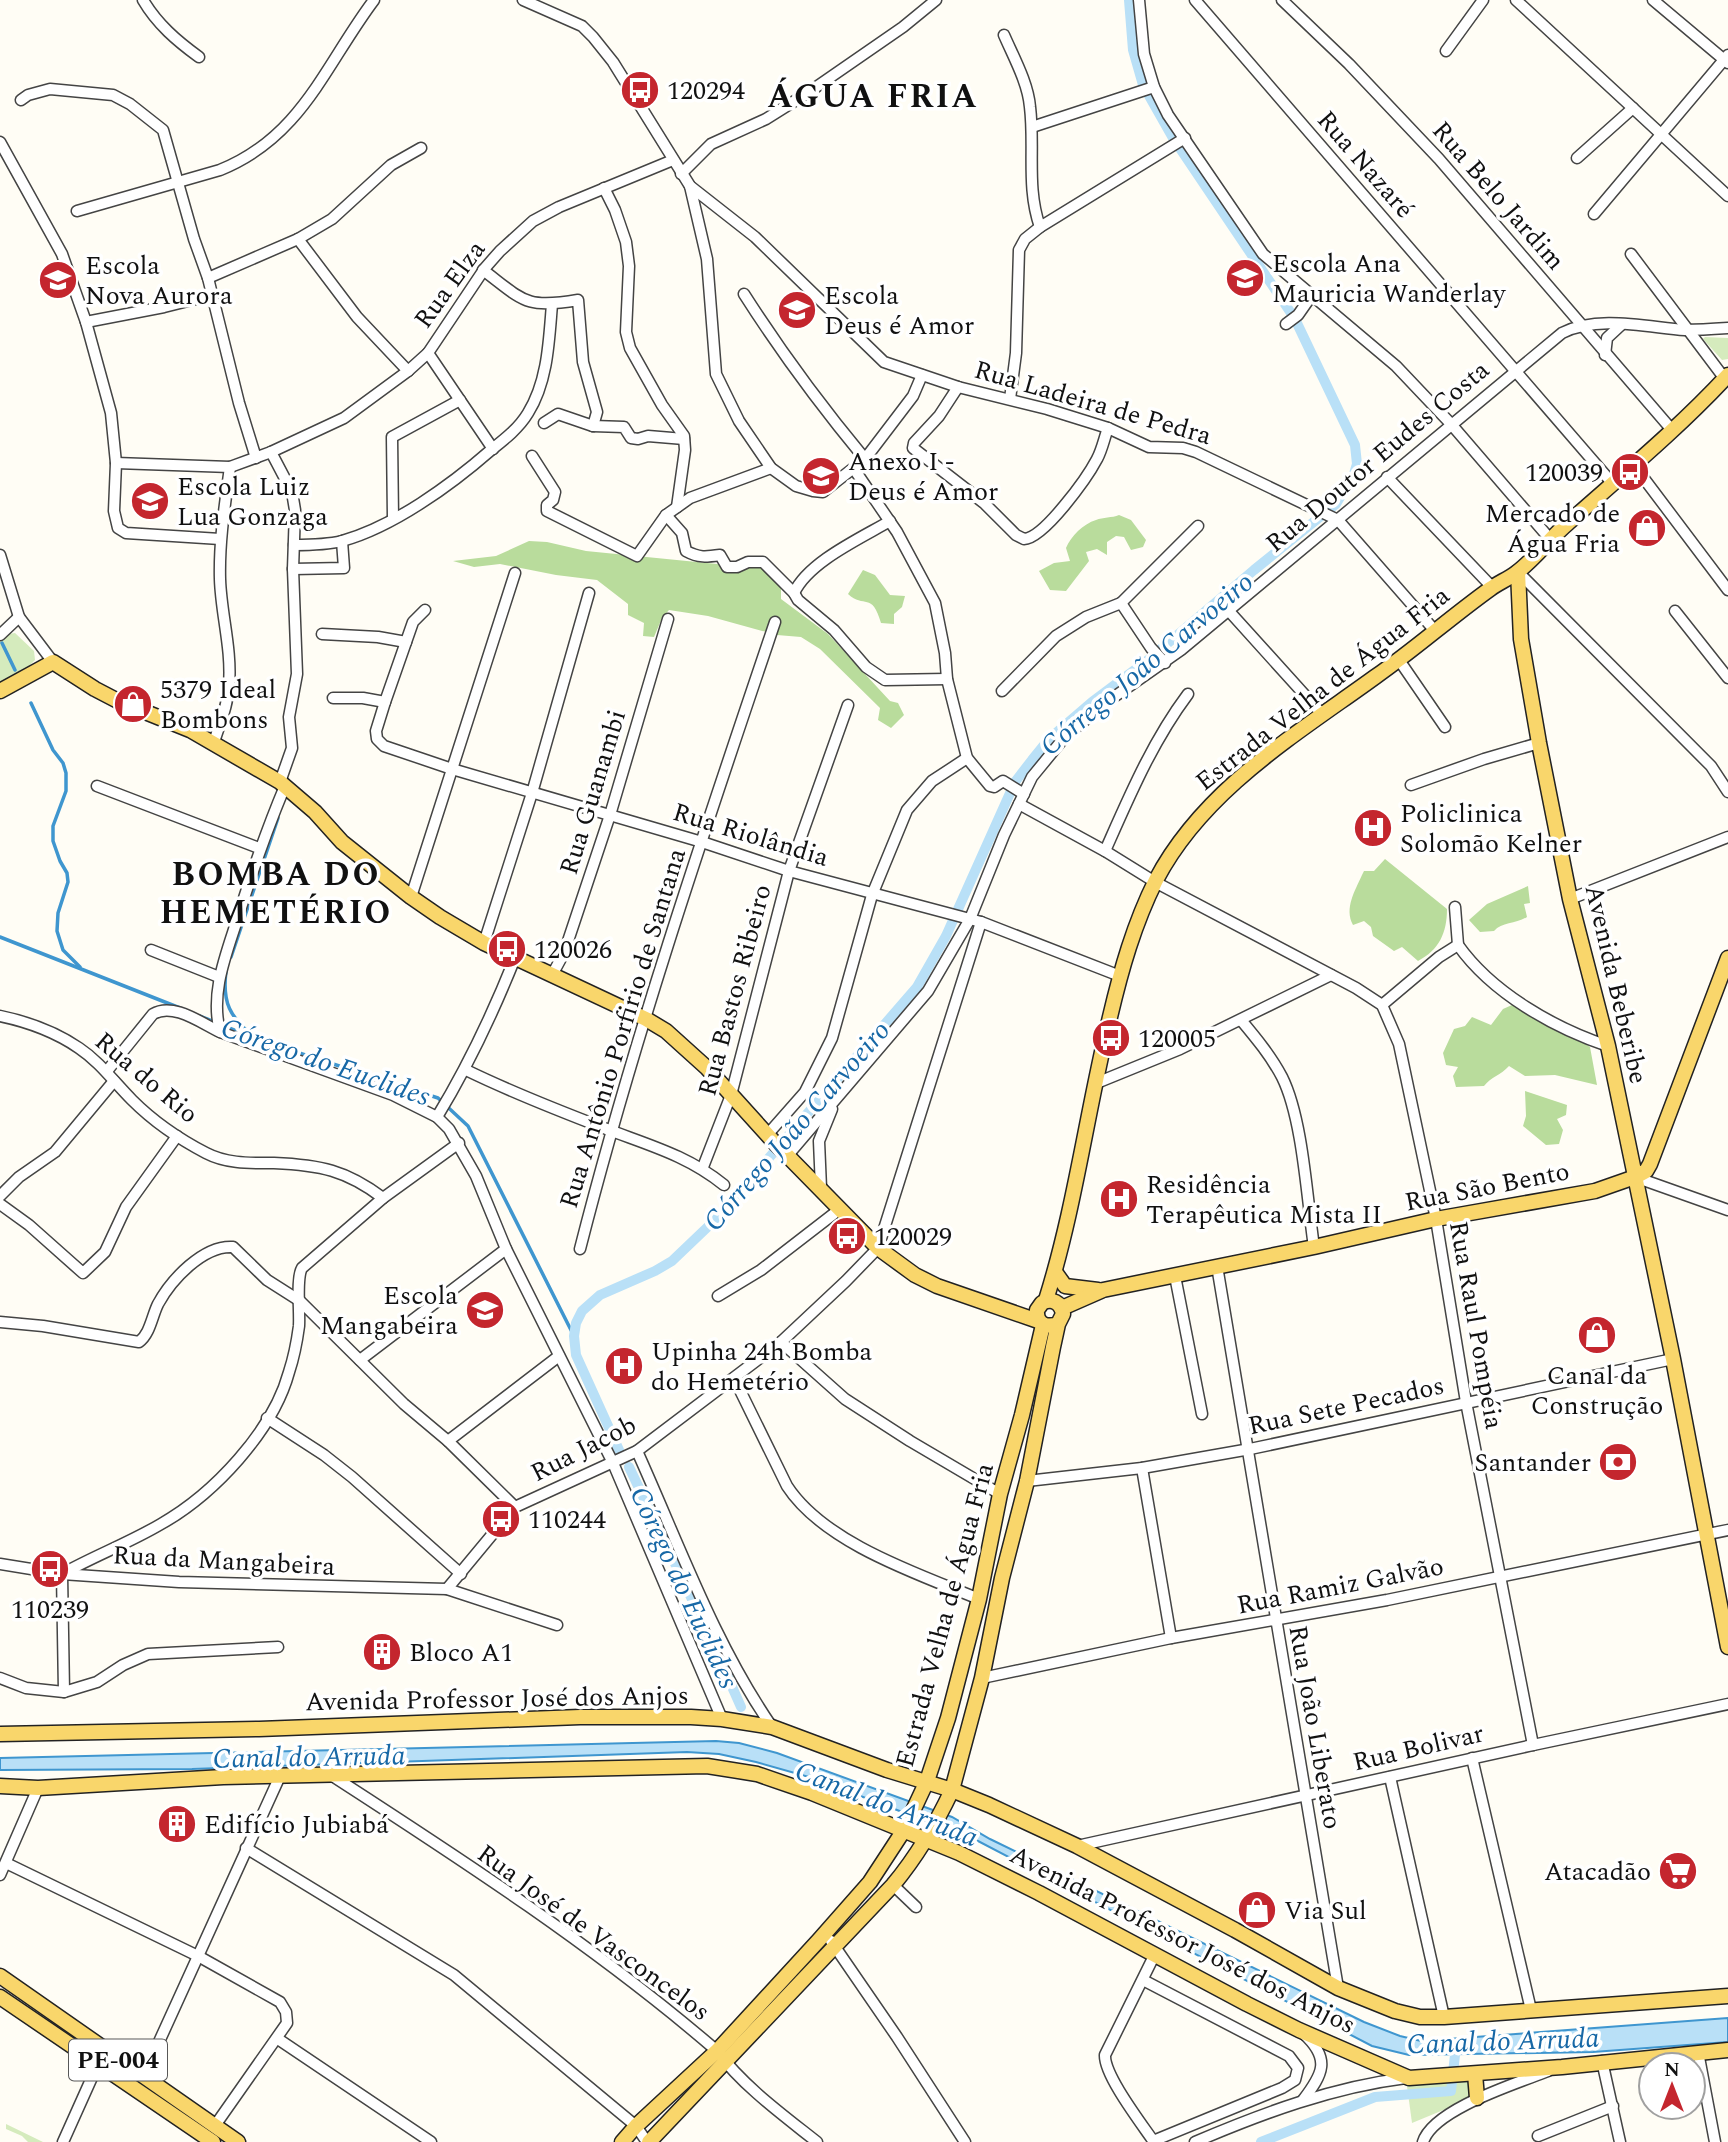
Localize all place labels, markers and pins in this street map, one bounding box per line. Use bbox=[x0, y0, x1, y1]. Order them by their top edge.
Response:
bus stop icon: 120294 bbox=[619, 69, 661, 111]
place label: 120294 bbox=[667, 71, 745, 111]
place label: Escola Ana Mauricia Wanderlay bbox=[1272, 244, 1507, 314]
place label: Escola Nova Aurora bbox=[85, 246, 233, 316]
school or university icon: Escola Ana Mauricia Wanderlay bbox=[1224, 257, 1266, 299]
school or university icon: Escola Nova Aurora bbox=[37, 259, 79, 301]
place label: Escola Deus é Amor bbox=[824, 276, 974, 346]
school or university icon: Escola Deus é Amor bbox=[776, 289, 818, 331]
place label: Anexo I - Deus é Amor bbox=[848, 442, 998, 512]
bus stop icon: 120039 bbox=[1609, 451, 1651, 493]
place label: 120039 bbox=[1525, 453, 1603, 493]
school or university icon: Anexo I - Deus é Amor bbox=[800, 455, 842, 497]
place label: Escola Luiz Lua Gonzaga bbox=[177, 467, 328, 537]
school or university icon: Escola Luiz Lua Gonzaga bbox=[129, 480, 171, 522]
place label: Mercado de Água Fria bbox=[1485, 494, 1620, 564]
shop icon: Mercado de Água Fria bbox=[1626, 507, 1668, 549]
place label: 5379 Ideal Bombons bbox=[160, 670, 276, 740]
shop icon: 5379 Ideal Bombons bbox=[112, 683, 154, 725]
place label: Policlinica Solomão Kelner bbox=[1400, 794, 1582, 864]
hospital icon: Policlinica Solomão Kelner bbox=[1352, 807, 1394, 849]
bus stop icon: 120026 bbox=[486, 928, 528, 970]
place label: 120026 bbox=[534, 930, 612, 970]
bus stop icon: 120005 bbox=[1090, 1017, 1132, 1059]
place label: 120005 bbox=[1138, 1019, 1216, 1059]
place label: Residência Terapêutica Mista II bbox=[1146, 1165, 1382, 1235]
hospital icon: Residência Terapêutica Mista II bbox=[1098, 1178, 1140, 1220]
bus stop icon: 120029 bbox=[826, 1215, 868, 1257]
place label: 120029 bbox=[874, 1217, 952, 1257]
place label: Escola Mangabeira bbox=[320, 1276, 458, 1346]
school or university icon: Escola Mangabeira bbox=[464, 1289, 506, 1331]
shop icon: Canal da Construção bbox=[1576, 1314, 1618, 1356]
place label: Upinha 24h Bomba do Hemetério bbox=[651, 1332, 873, 1402]
hospital icon: Upinha 24h Bomba do Hemetério bbox=[603, 1345, 645, 1387]
place label: Canal da Construção bbox=[1531, 1356, 1663, 1426]
bank icon: Santander bbox=[1597, 1441, 1639, 1483]
place label: Santander bbox=[1474, 1443, 1591, 1483]
bus stop icon: 110244 bbox=[480, 1498, 522, 1540]
place label: 110244 bbox=[528, 1500, 606, 1540]
bus stop icon: 110239 bbox=[29, 1548, 71, 1590]
place label: 110239 bbox=[11, 1590, 89, 1630]
building icon: Bloco A1 bbox=[361, 1631, 403, 1673]
place label: Bloco A1 bbox=[409, 1633, 513, 1673]
building icon: Edifício Jubiabá bbox=[156, 1803, 198, 1845]
place label: Edifício Jubiabá bbox=[204, 1805, 389, 1845]
supermarket icon: Atacadão bbox=[1657, 1850, 1699, 1892]
place label: Atacadão bbox=[1544, 1852, 1651, 1892]
shop icon: Via Sul bbox=[1236, 1889, 1278, 1931]
place label: Via Sul bbox=[1284, 1891, 1367, 1931]

